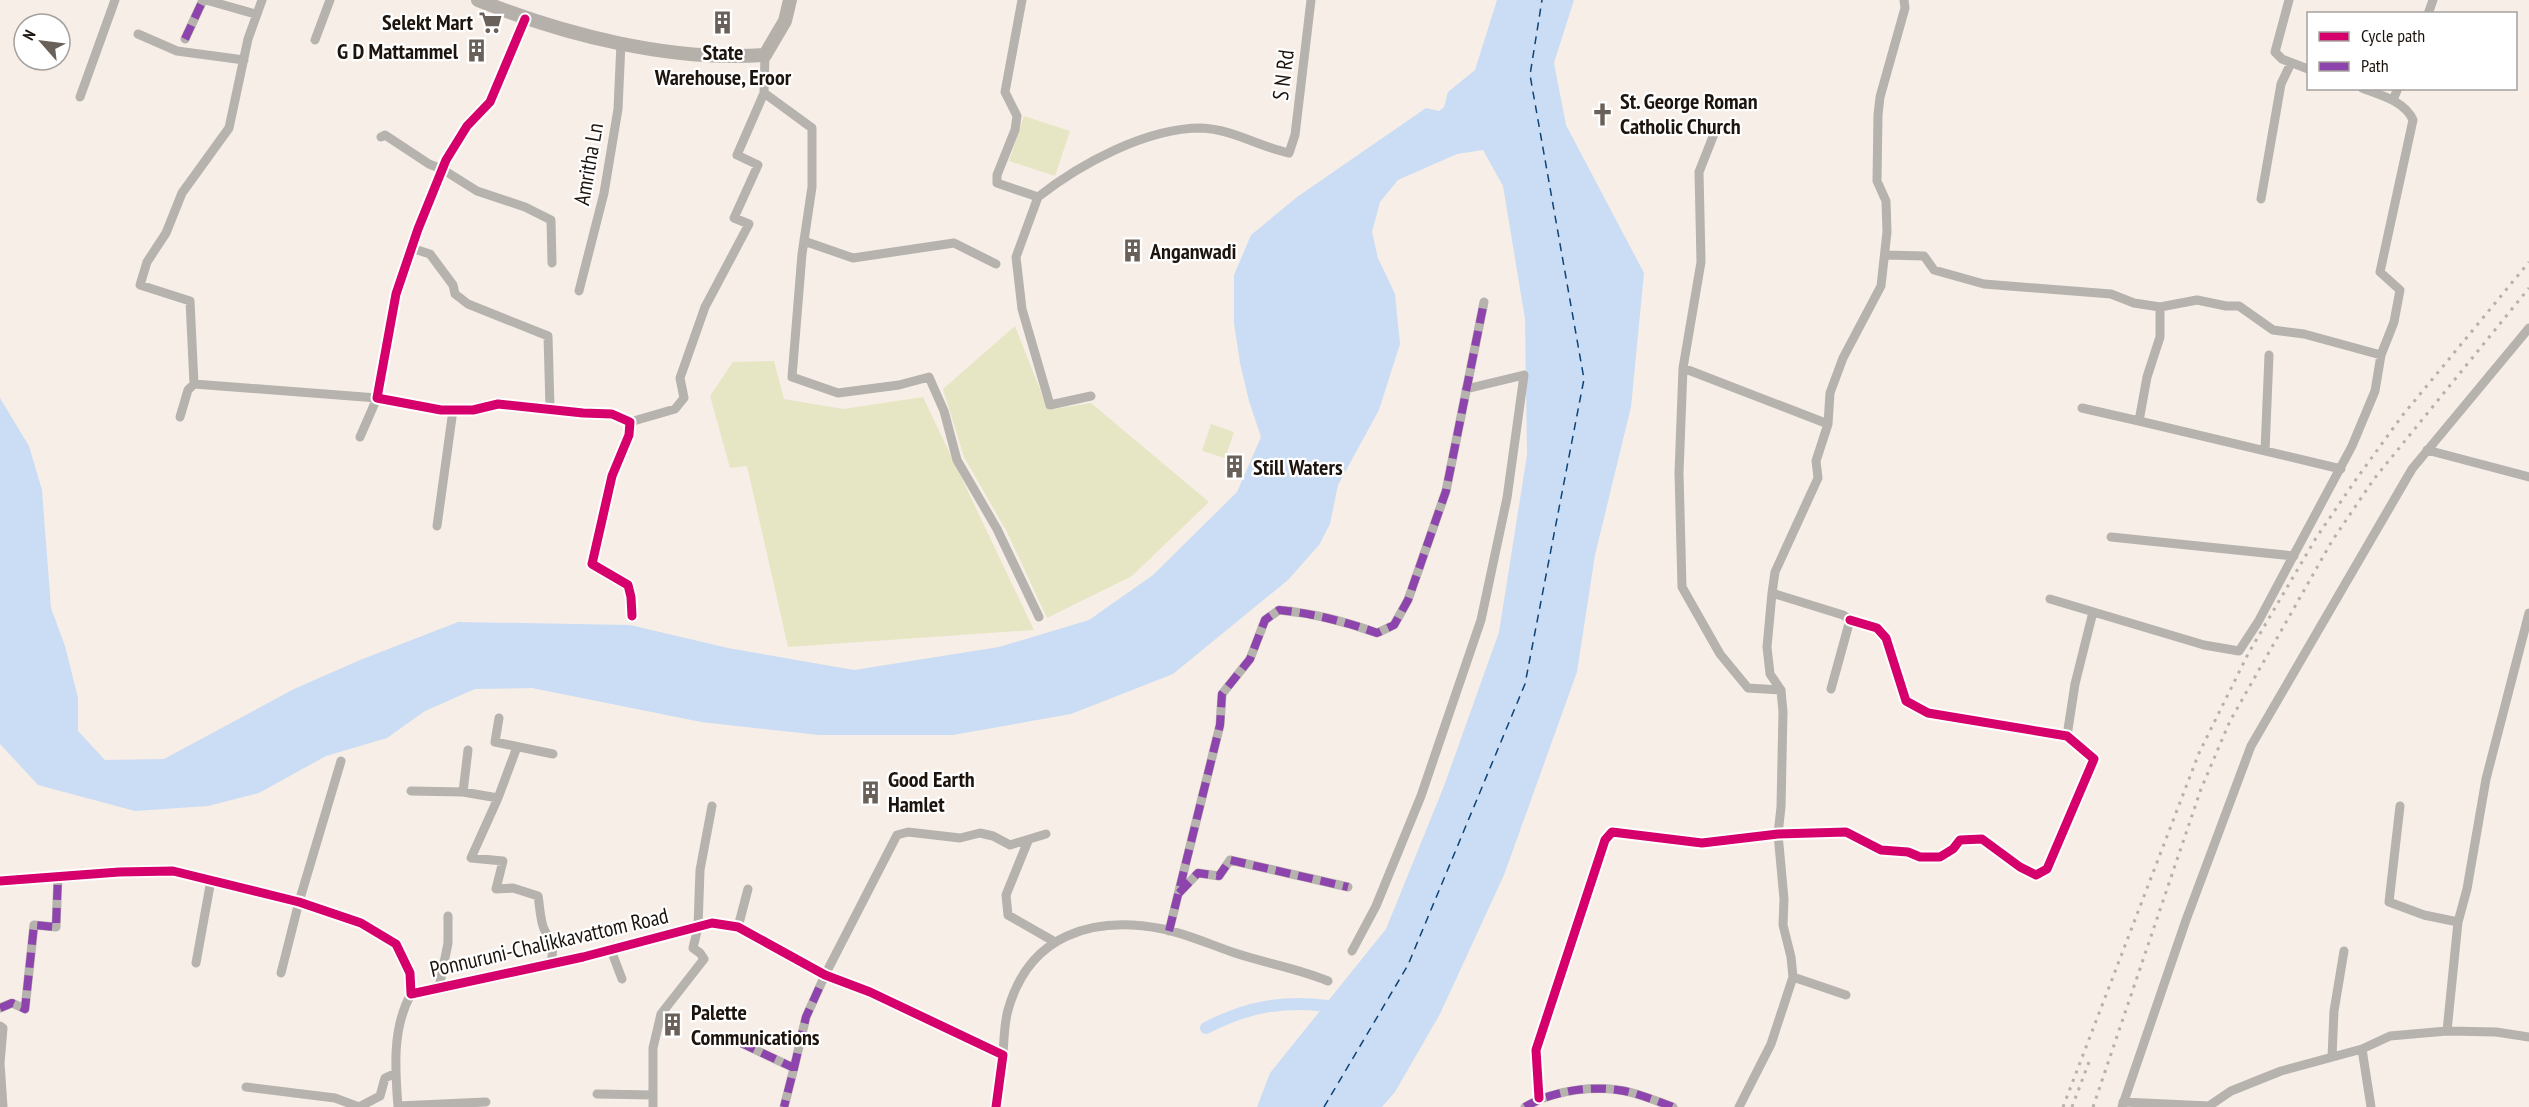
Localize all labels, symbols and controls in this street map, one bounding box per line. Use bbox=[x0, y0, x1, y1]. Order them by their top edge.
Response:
place label: Selekt Mart bbox=[382, 8, 474, 36]
supermarket icon: Selekt Mart bbox=[478, 9, 504, 35]
building icon: State Warehouse, Eroor bbox=[710, 10, 736, 36]
north arrow bbox=[12, 12, 72, 72]
legend bbox=[2307, 12, 2517, 90]
text: Cycle path bbox=[2361, 24, 2425, 47]
text: N bbox=[18, 26, 40, 43]
place label: G D Mattammel bbox=[337, 37, 459, 65]
building icon: G D Mattammel bbox=[463, 38, 489, 64]
place label: State Warehouse, Eroor bbox=[654, 38, 792, 91]
street label: S N Rd bbox=[1266, 48, 1300, 102]
text: Path bbox=[2361, 54, 2389, 77]
place label: St. George Roman Catholic Church bbox=[1620, 87, 1758, 140]
church icon: St. George Roman Catholic Church bbox=[1589, 101, 1615, 127]
street label: Amritha Ln bbox=[567, 121, 609, 207]
place label: Anganwadi bbox=[1149, 237, 1237, 265]
building icon: Anganwadi bbox=[1119, 238, 1145, 264]
place label: Still Waters bbox=[1253, 453, 1343, 481]
building icon: Still Waters bbox=[1222, 454, 1248, 480]
place label: Good Earth Hamlet bbox=[888, 765, 975, 818]
building icon: Good Earth Hamlet bbox=[857, 779, 883, 805]
street label: Ponnuruni-Chalikkavattom Road bbox=[427, 901, 671, 983]
place label: Palette Communications bbox=[691, 998, 820, 1051]
building icon: Palette Communications bbox=[660, 1012, 686, 1038]

